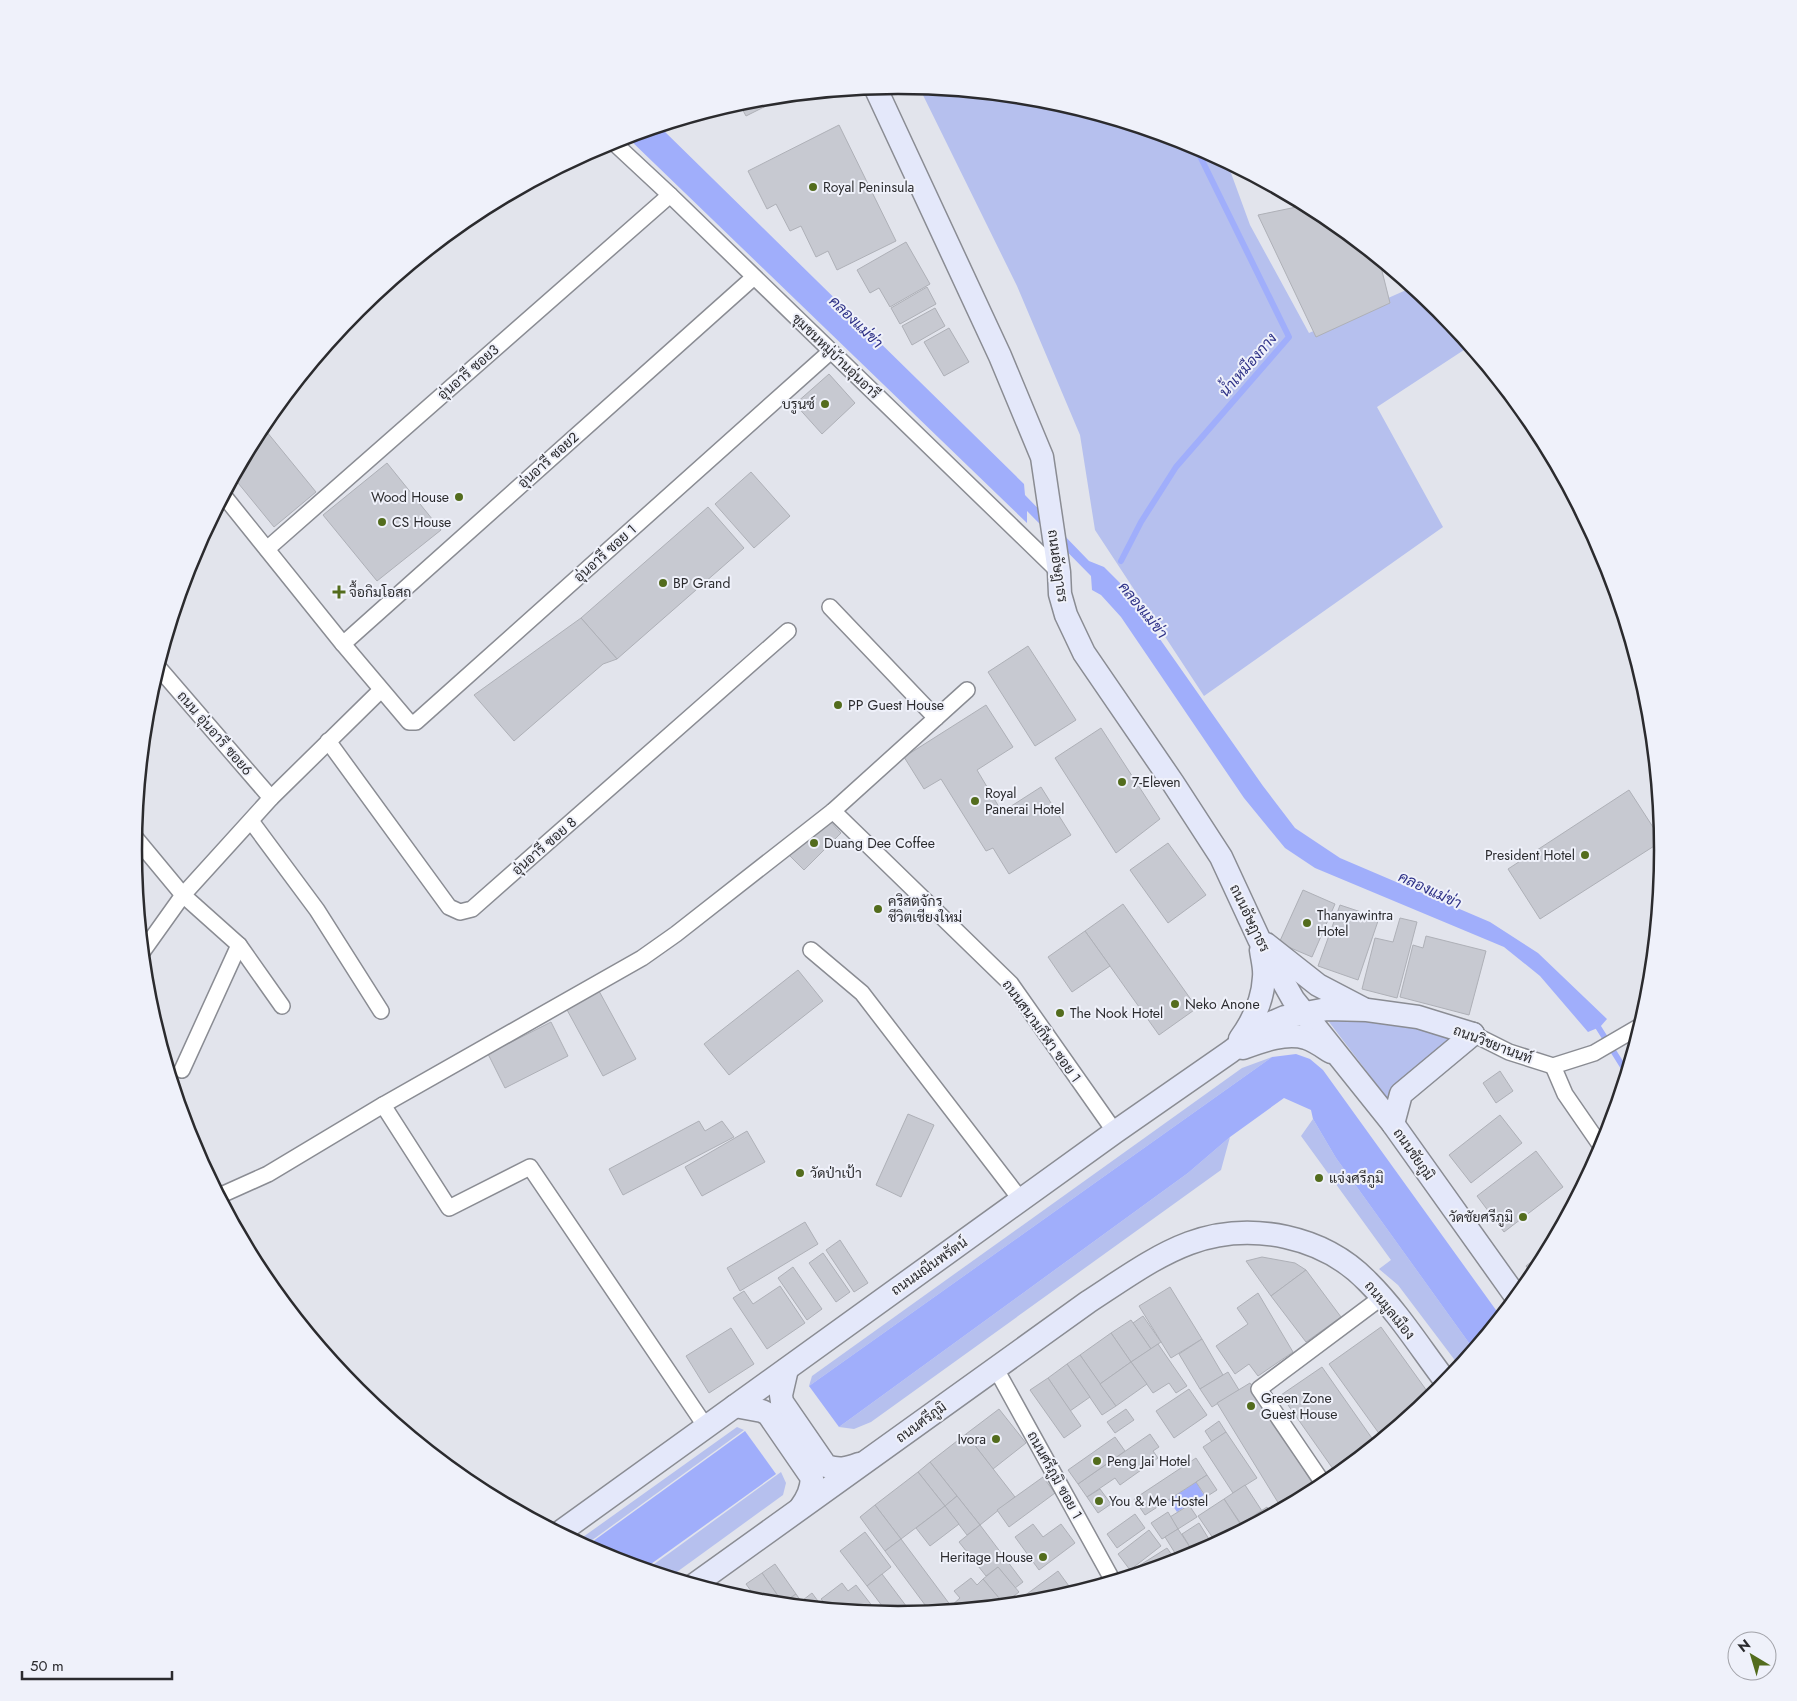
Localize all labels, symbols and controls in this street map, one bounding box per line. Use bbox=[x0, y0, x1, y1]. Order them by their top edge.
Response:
place label: Royal Peninsula bbox=[823, 177, 914, 197]
marker: Royal Peninsula bbox=[807, 181, 819, 193]
water label: คลองแม่ข่า bbox=[824, 291, 888, 353]
street label: ชุมชนหมู่บ้านอุ่นอารี bbox=[787, 309, 885, 404]
water label: น้ำเหมืองกาง bbox=[1212, 327, 1282, 402]
street label: อุ่นอารี ซอย3 bbox=[433, 339, 503, 404]
place label: บรูนซ์ bbox=[782, 394, 815, 414]
marker: บรูนซ์ bbox=[819, 398, 831, 410]
street label: อุ่นอารี ซอย2 bbox=[513, 427, 583, 493]
place label: Wood House bbox=[371, 487, 449, 507]
marker: Wood House bbox=[453, 491, 465, 503]
place label: CS House bbox=[392, 512, 451, 532]
marker: CS House bbox=[376, 516, 388, 528]
street label: อุ่นอารี ซอย 1 bbox=[569, 519, 641, 587]
street label: ถนนอัษฎาธร bbox=[1043, 528, 1073, 604]
place label: BP Grand bbox=[673, 573, 730, 593]
marker: BP Grand bbox=[657, 577, 669, 589]
water label: คลองแม่ข่า bbox=[1113, 577, 1173, 643]
place label: จื้อกิมโอสถ bbox=[349, 580, 411, 602]
marker: จื้อกิมโอสถ bbox=[333, 586, 345, 598]
street label: ถนน อุ่นอารี ซอย6 bbox=[173, 686, 257, 780]
place label: PP Guest House bbox=[848, 695, 944, 715]
marker: PP Guest House bbox=[832, 699, 844, 711]
place label: 7-Eleven bbox=[1132, 772, 1181, 792]
marker: 7-Eleven bbox=[1116, 776, 1128, 788]
place label: Royal Panerai Hotel bbox=[985, 783, 1064, 819]
marker: Royal Panerai Hotel bbox=[969, 795, 981, 807]
street label: อุ่นอารี ซอย 8 bbox=[507, 812, 581, 880]
place label: Duang Dee Coffee bbox=[824, 833, 935, 853]
marker: Duang Dee Coffee bbox=[808, 837, 820, 849]
place label: President Hotel bbox=[1485, 845, 1575, 865]
marker: President Hotel bbox=[1579, 849, 1591, 861]
water label: คลองแม่ข่า bbox=[1395, 866, 1465, 914]
street label: ถนนอัษฎาธร bbox=[1225, 881, 1275, 956]
place label: คริสตจักร ชีวิตเชียงใหม่ bbox=[888, 891, 962, 927]
marker: คริสตจักร ชีวิตเชียงใหม่ bbox=[872, 903, 884, 915]
place label: Thanyawintra Hotel bbox=[1317, 905, 1393, 941]
marker: Thanyawintra Hotel bbox=[1301, 917, 1313, 929]
street label: ถนนสนามกีฬา ซอย 1 bbox=[998, 975, 1086, 1087]
place label: Neko Anone bbox=[1185, 994, 1260, 1014]
marker: Neko Anone bbox=[1169, 998, 1181, 1010]
place label: The Nook Hotel bbox=[1070, 1003, 1163, 1023]
marker: The Nook Hotel bbox=[1054, 1007, 1066, 1019]
street label: ถนนวิชยานนท์ bbox=[1450, 1020, 1536, 1068]
street label: ถนนชัยภูมิ bbox=[1389, 1124, 1439, 1184]
place label: วัดป่าเป้า bbox=[810, 1163, 862, 1183]
marker: วัดป่าเป้า bbox=[794, 1167, 806, 1179]
place label: แจ่งศรีภูมิ bbox=[1329, 1168, 1384, 1188]
marker: แจ่งศรีภูมิ bbox=[1313, 1172, 1325, 1184]
place label: วัดชัยศรีภูมิ bbox=[1449, 1207, 1513, 1227]
marker: วัดชัยศรีภูมิ bbox=[1517, 1211, 1529, 1223]
street label: ถนนมณีนพรัตน์ bbox=[887, 1232, 971, 1300]
street label: ถนนมูลเมือง bbox=[1360, 1276, 1420, 1344]
place label: Green Zone Guest House bbox=[1261, 1388, 1337, 1424]
street label: ถนนศรีภูมิ bbox=[891, 1397, 951, 1447]
marker: Green Zone Guest House bbox=[1245, 1400, 1257, 1412]
street label: ถนนศรีภูมิ ซอย 1 bbox=[1023, 1427, 1087, 1523]
place label: Ivora bbox=[957, 1429, 986, 1449]
marker: Ivora bbox=[990, 1433, 1002, 1445]
place label: Peng Jai Hotel bbox=[1107, 1451, 1190, 1471]
marker: Peng Jai Hotel bbox=[1091, 1455, 1103, 1467]
place label: You & Me Hostel bbox=[1109, 1491, 1208, 1511]
marker: You & Me Hostel bbox=[1093, 1495, 1105, 1507]
place label: Heritage House bbox=[940, 1547, 1033, 1567]
marker: Heritage House bbox=[1037, 1551, 1049, 1563]
north arrow bbox=[1727, 1631, 1777, 1681]
text: N bbox=[1733, 1634, 1755, 1657]
scale bar bbox=[22, 1648, 172, 1680]
text: 50 m bbox=[30, 1655, 64, 1677]

